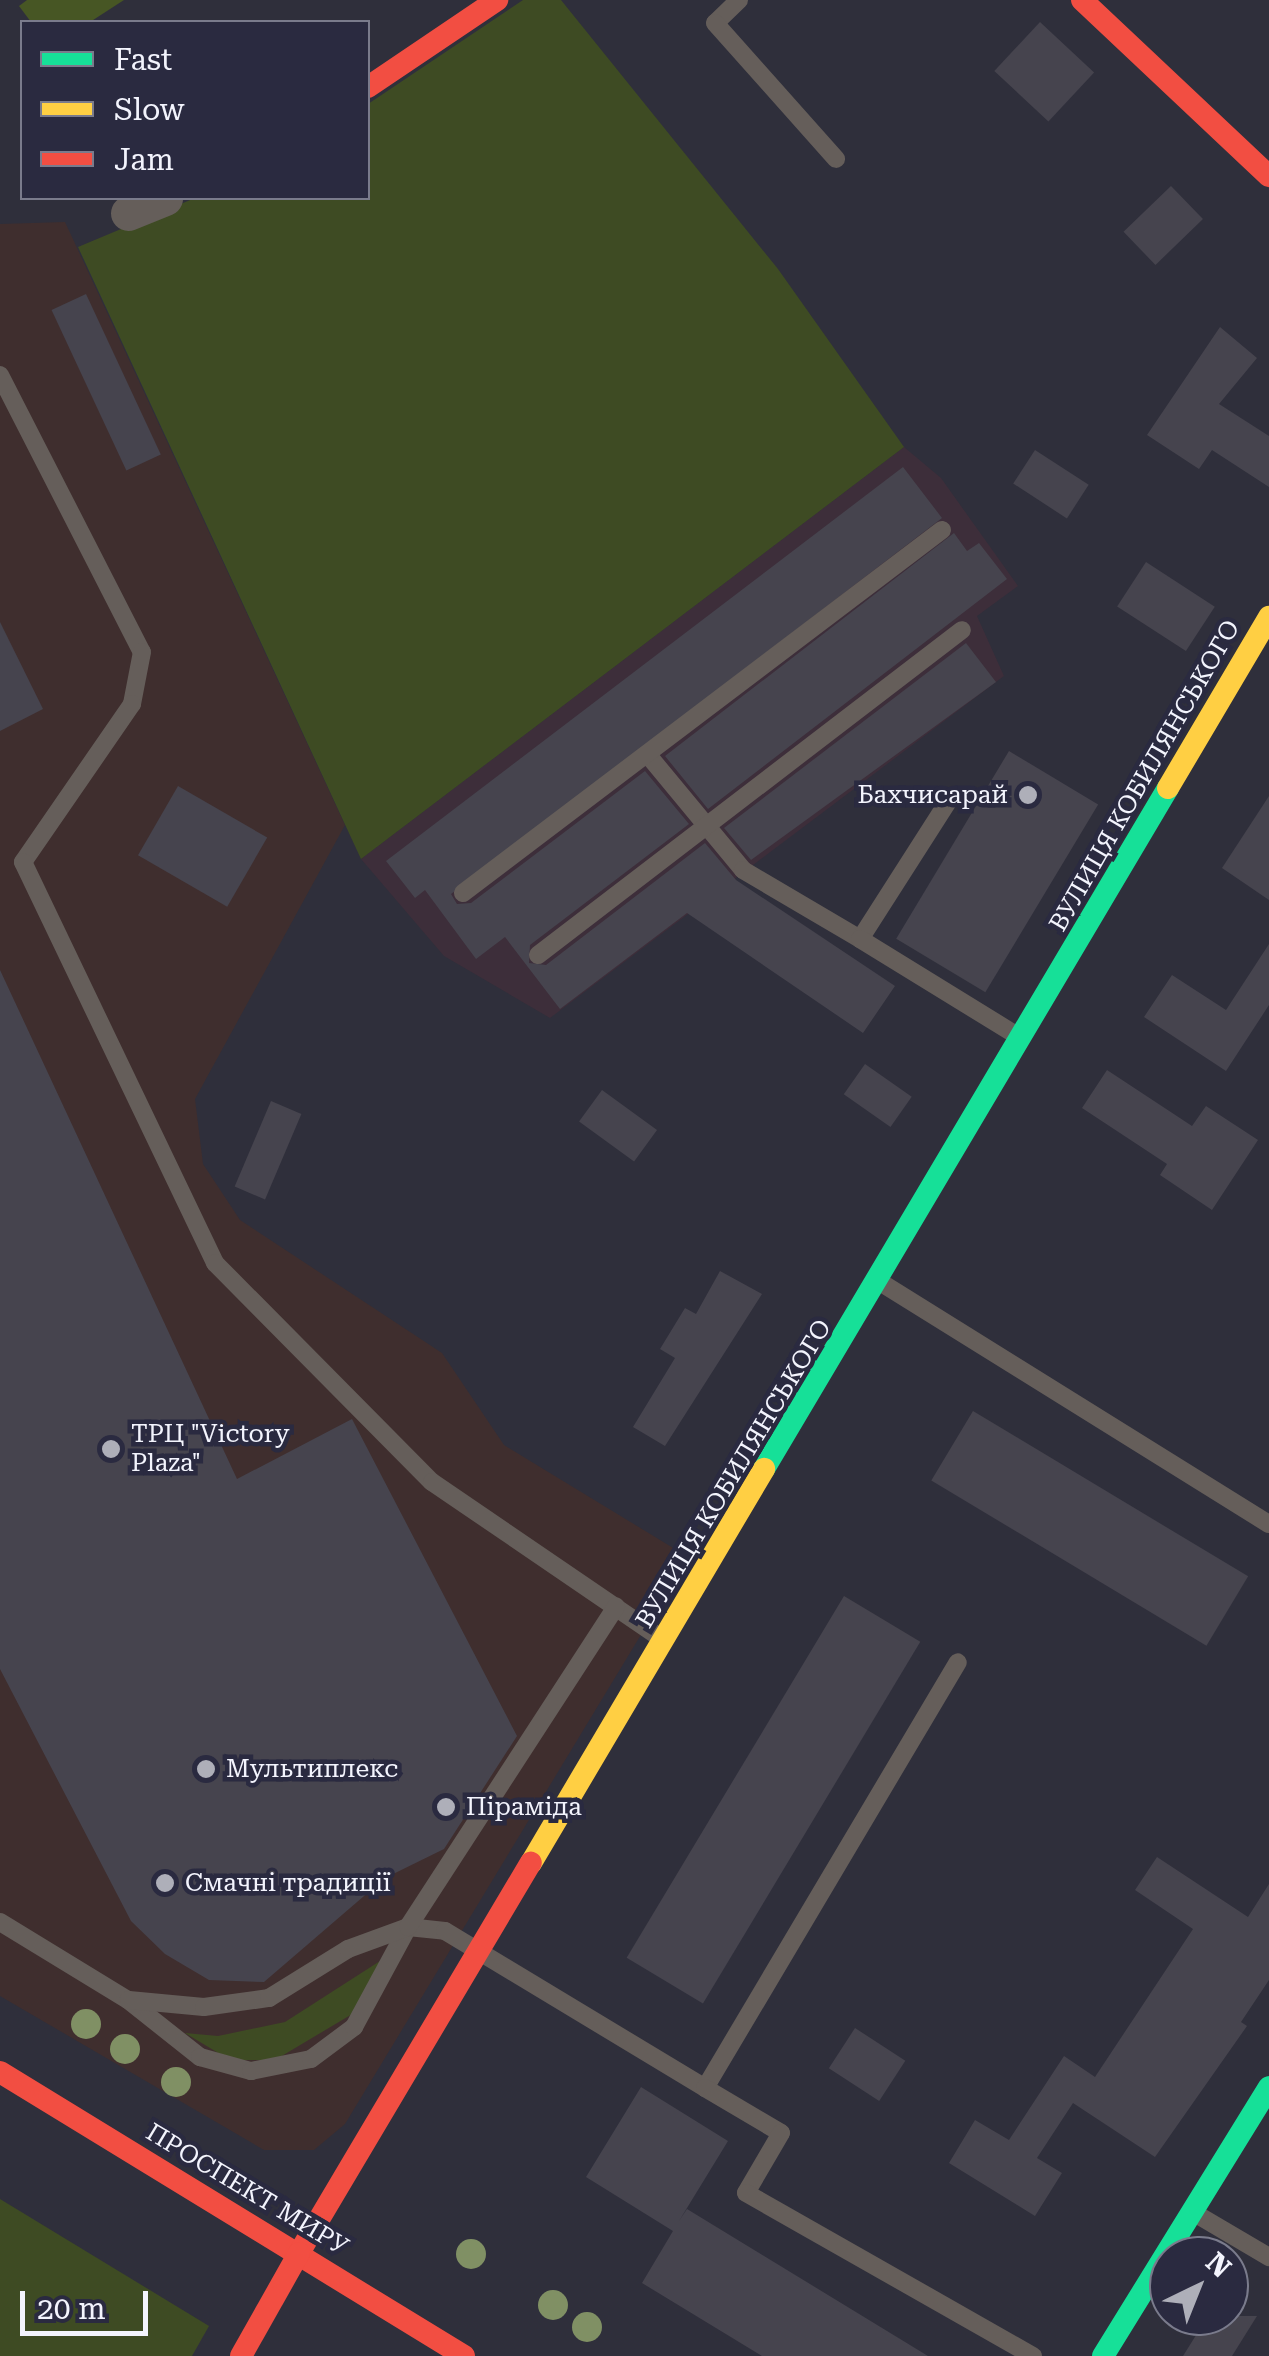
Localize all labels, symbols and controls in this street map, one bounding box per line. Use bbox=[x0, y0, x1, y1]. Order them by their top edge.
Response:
legend bbox=[20, 20, 370, 200]
text: Fast bbox=[114, 42, 172, 77]
text: Slow bbox=[114, 92, 185, 127]
text: Jam bbox=[114, 142, 174, 177]
street label: ВУЛИЦЯ КОБИЛЯНСЬКОГО bbox=[1043, 615, 1247, 937]
place label: Бахчисарай bbox=[857, 780, 1008, 810]
marker: Бахчисарай bbox=[1017, 784, 1039, 806]
street label: ВУЛИЦЯ КОБИЛЯНСЬКОГО bbox=[630, 1314, 838, 1634]
place label: ТРЦ "Victory Plaza" bbox=[131, 1420, 290, 1479]
marker: ТРЦ "Victory Plaza" bbox=[100, 1438, 122, 1460]
place label: Мультиплекс bbox=[226, 1754, 398, 1784]
marker: Мультиплекс bbox=[195, 1758, 217, 1780]
place label: Піраміда bbox=[466, 1792, 582, 1822]
marker: Піраміда bbox=[435, 1796, 457, 1818]
place label: Смачні традиції bbox=[185, 1868, 391, 1898]
marker: Смачні традиції bbox=[154, 1872, 176, 1894]
street label: ПРОСПЕКТ МИРУ bbox=[140, 2118, 354, 2262]
north arrow bbox=[1149, 2236, 1249, 2336]
text: N bbox=[1199, 2246, 1238, 2285]
scale bar bbox=[25, 2271, 152, 2333]
text: 20 m bbox=[37, 2291, 106, 2326]

